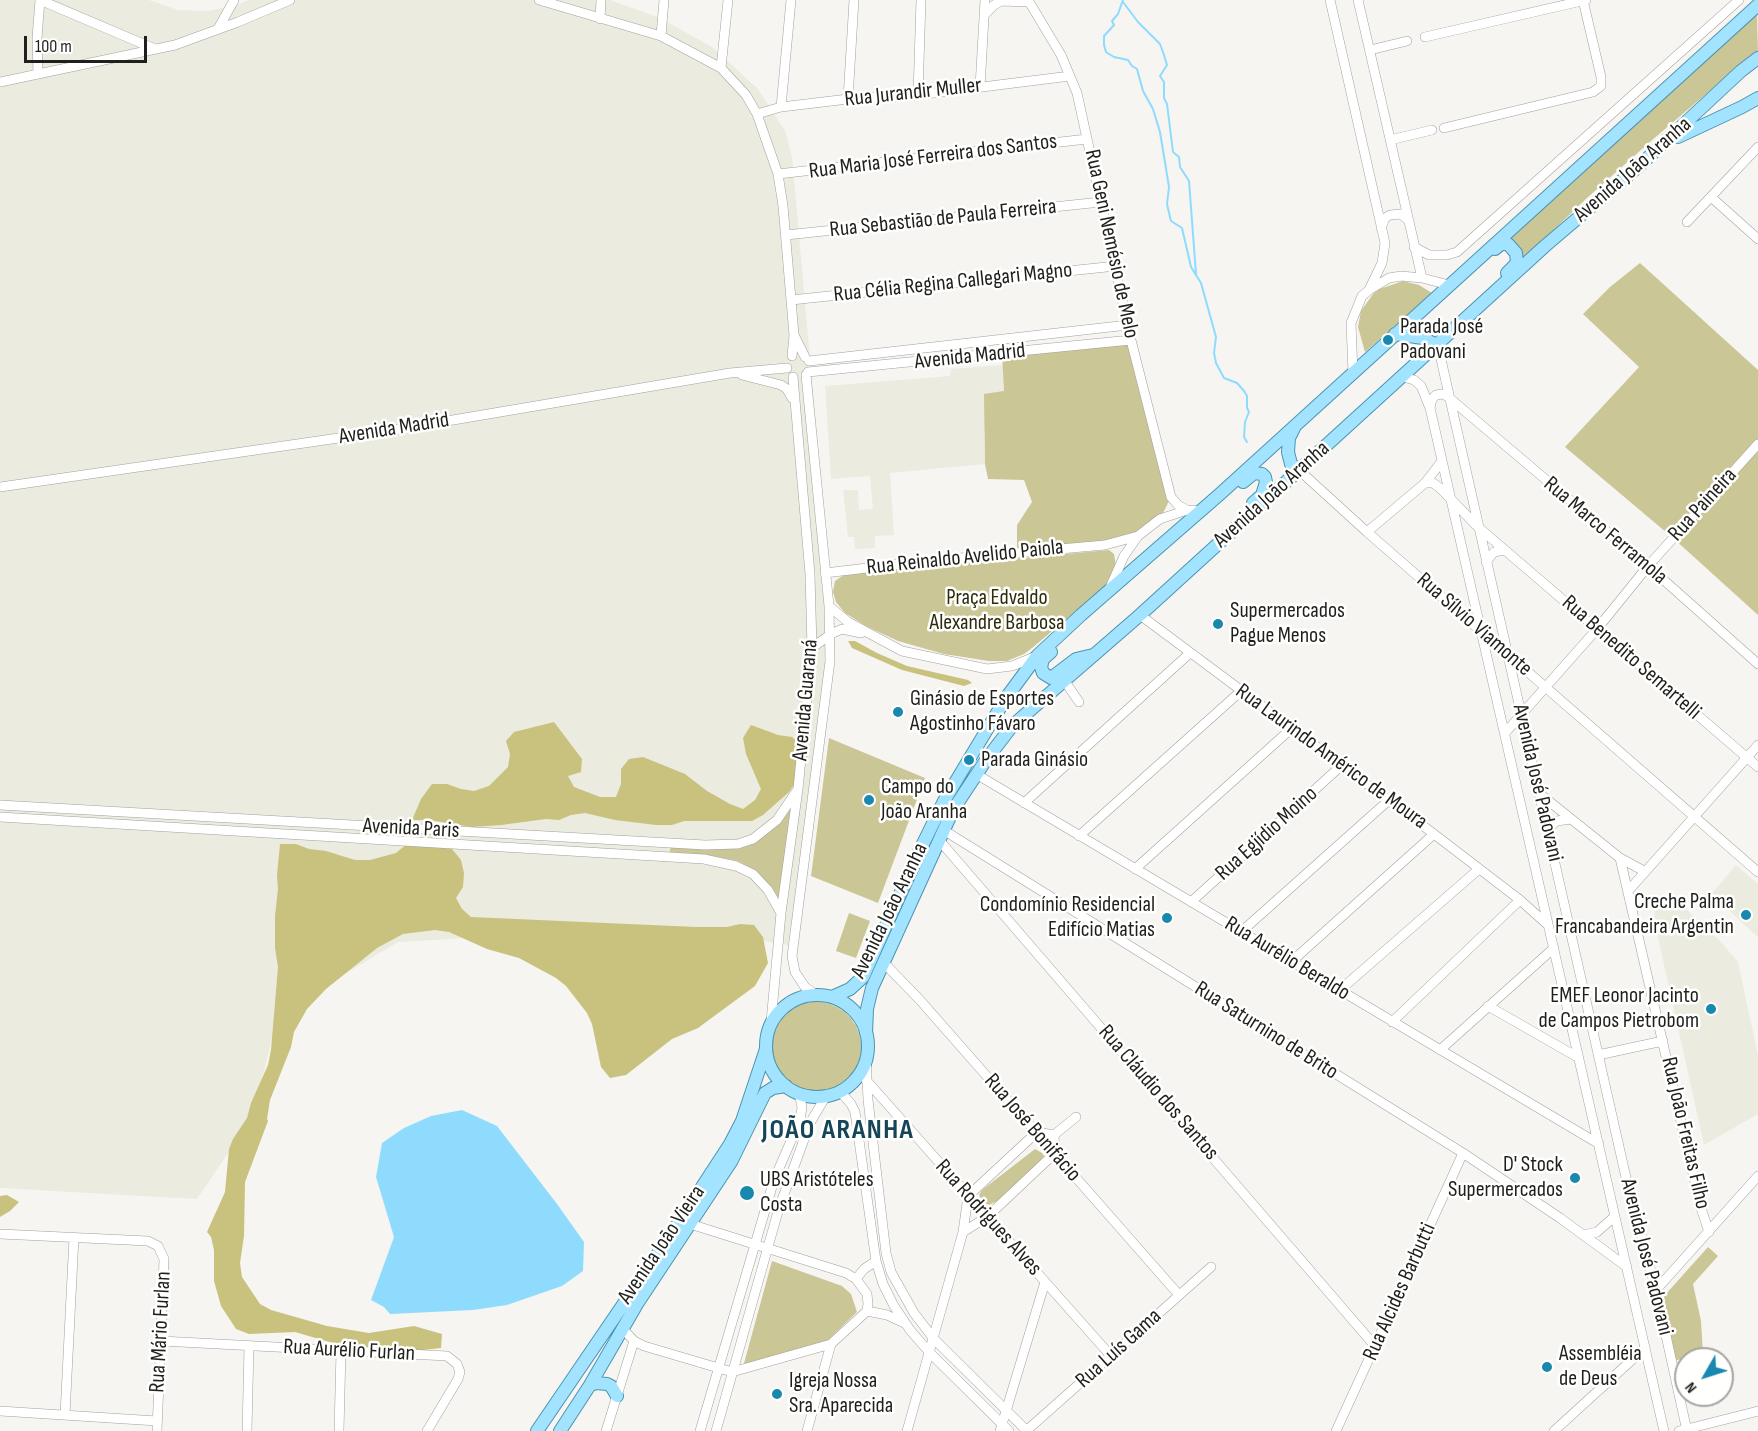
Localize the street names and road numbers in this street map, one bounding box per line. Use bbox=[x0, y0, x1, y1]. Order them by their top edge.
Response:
street label: Rua Jurandir Muller bbox=[843, 73, 983, 113]
street label: Avenida João Aranha bbox=[1569, 112, 1697, 228]
street label: Rua Maria José Ferreira dos Santos bbox=[807, 129, 1059, 185]
street label: Rua Geni Nemésio de Melo bbox=[1078, 147, 1144, 341]
street label: Rua Sebastião de Paula Ferreira bbox=[828, 194, 1058, 244]
street label: Rua Célia Regina Callegari Magno bbox=[832, 257, 1074, 309]
street label: Avenida Madrid bbox=[913, 338, 1027, 376]
street label: Avenida Madrid bbox=[337, 407, 451, 451]
street label: Avenida João Aranha bbox=[1208, 436, 1336, 554]
street label: Rua Paineira bbox=[1663, 463, 1743, 547]
street label: Rua Marco Ferramola bbox=[1538, 472, 1672, 590]
street label: Rua Reinaldo Avelido Paiola bbox=[865, 535, 1065, 581]
street label: Rua Sílvio Viamonte bbox=[1411, 568, 1537, 682]
street label: Rua Benedito Semartelli bbox=[1556, 590, 1706, 726]
street label: Avenida Guaraná bbox=[788, 638, 824, 762]
street label: Rua Laurindo Américo de Moura bbox=[1230, 679, 1432, 835]
street label: Avenida José Padovani bbox=[1506, 702, 1568, 864]
street label: Rua Egjídio Moino bbox=[1210, 781, 1324, 887]
street label: Avenida Paris bbox=[362, 813, 460, 845]
street label: Avenida João Aranha bbox=[846, 839, 934, 983]
street label: Rua Aurélio Beraldo bbox=[1220, 911, 1354, 1007]
street label: Rua Saturnino de Brito bbox=[1189, 976, 1343, 1086]
street label: Rua Cláudio dos Santos bbox=[1092, 1020, 1224, 1166]
street label: Rua João Freitas Filho bbox=[1655, 1054, 1715, 1212]
street label: Rua José Bonifácio bbox=[978, 1069, 1086, 1187]
street label: Rua Rodrigues Alves bbox=[929, 1155, 1047, 1281]
street label: Avenida José Padovani bbox=[1614, 1176, 1678, 1338]
street label: Avenida João Vieira bbox=[613, 1181, 711, 1309]
street label: Rua Alcides Barbutti bbox=[1358, 1219, 1442, 1365]
street label: Rua Mário Furlan bbox=[145, 1271, 177, 1393]
street label: Rua Luís Gama bbox=[1071, 1304, 1167, 1394]
street label: Rua Aurélio Furlan bbox=[282, 1334, 416, 1368]

